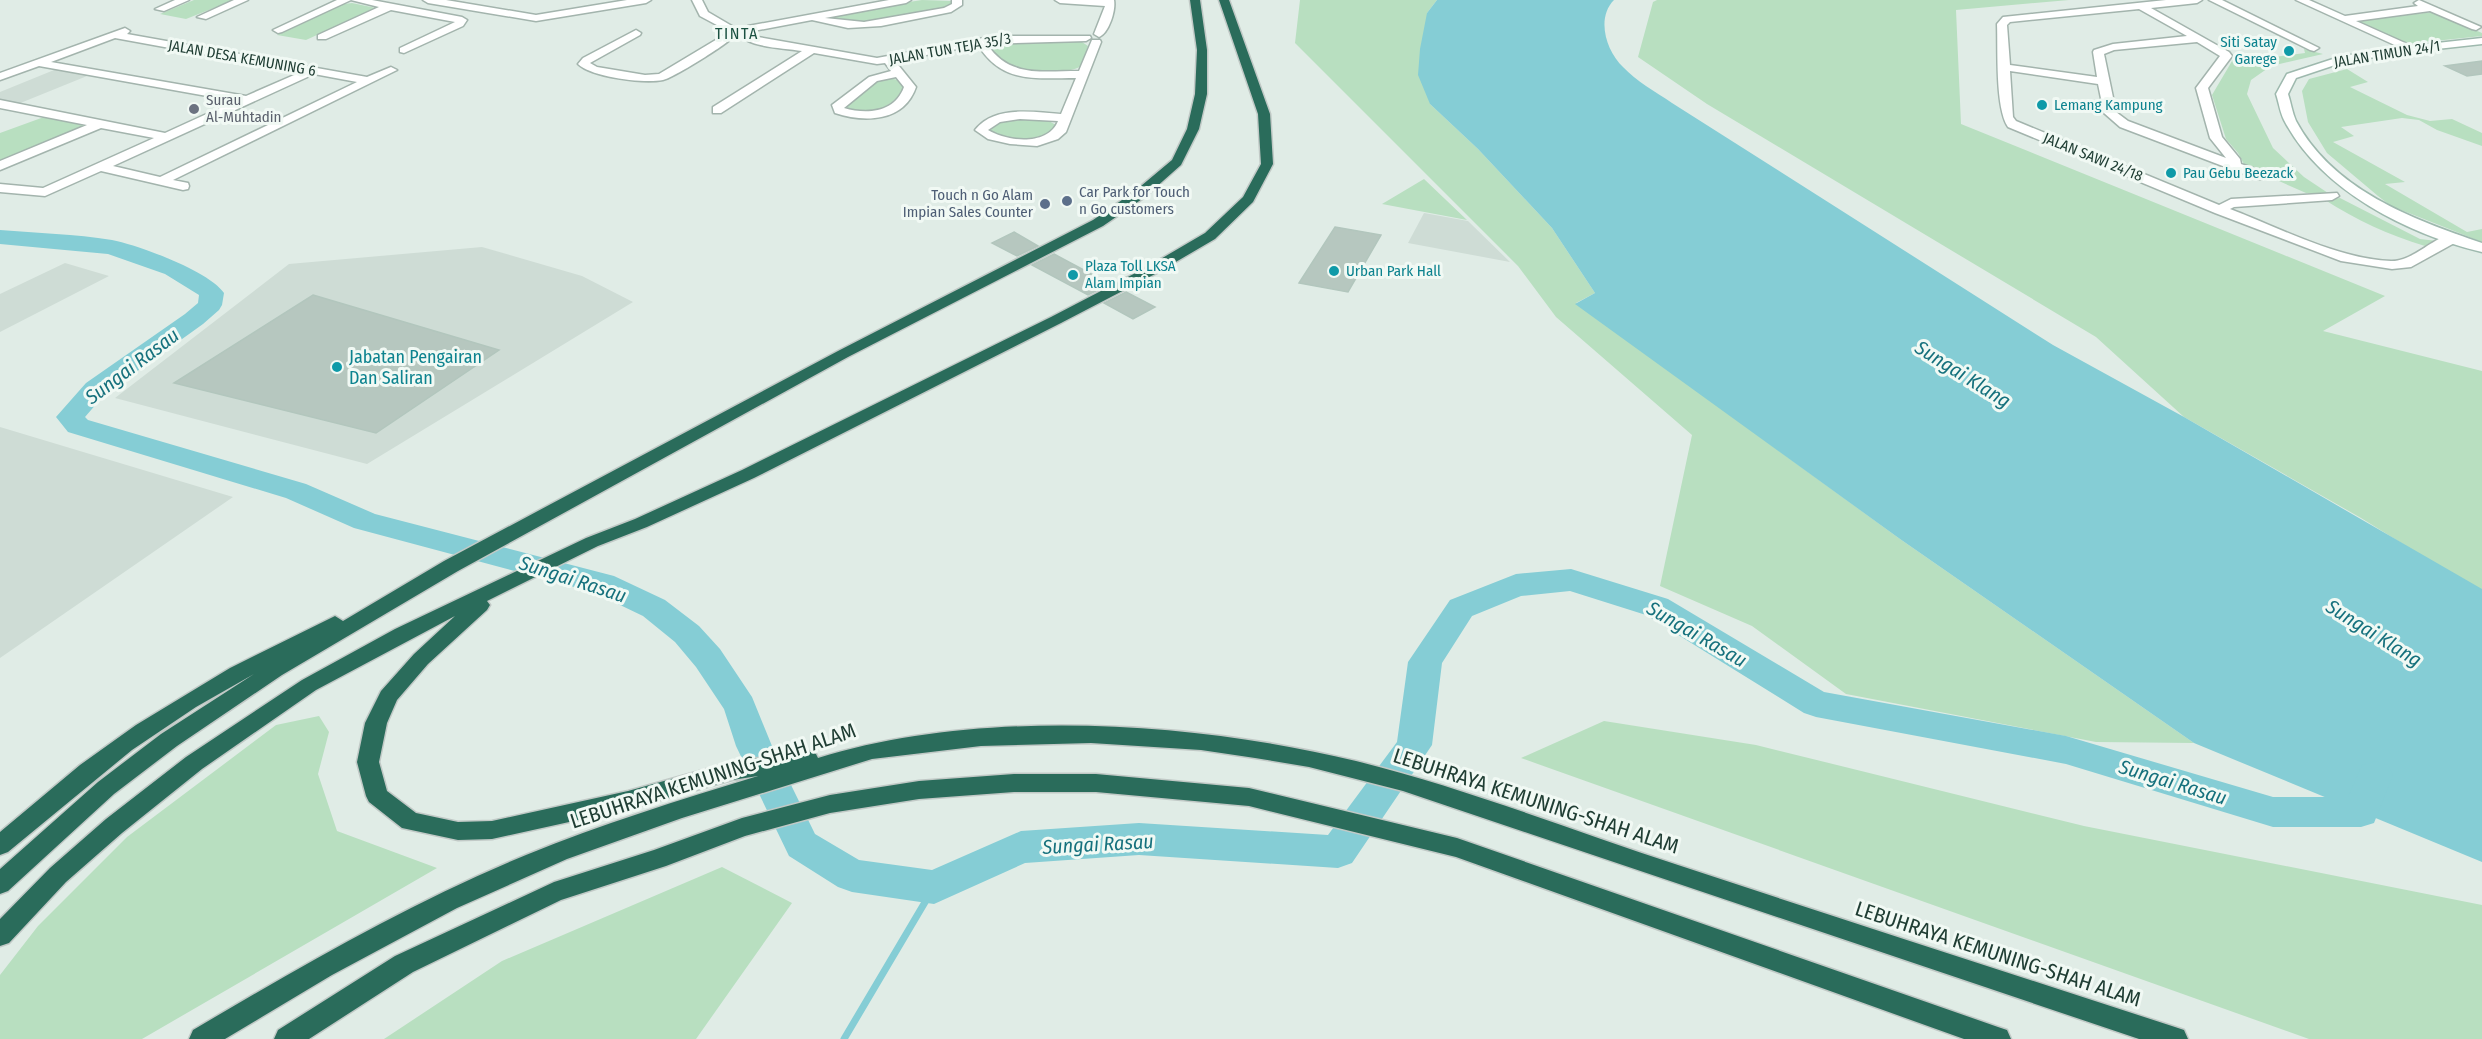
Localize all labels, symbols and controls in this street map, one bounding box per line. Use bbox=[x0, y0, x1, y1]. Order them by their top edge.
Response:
district label: TINTA bbox=[715, 24, 759, 43]
street label: JALAN TUN TEJA 35/3 bbox=[888, 29, 1013, 69]
place label: Siti Satay Garege bbox=[2220, 33, 2277, 68]
street label: JALAN DESA KEMUNING 6 bbox=[167, 36, 317, 80]
street label: JALAN TIMUN 24/1 bbox=[2333, 37, 2441, 71]
marker: Siti Satay Garege bbox=[2282, 44, 2296, 58]
place label: Surau Al-Muhtadin bbox=[206, 91, 282, 126]
place label: Lemang Kampung bbox=[2054, 96, 2163, 114]
marker: Lemang Kampung bbox=[2035, 98, 2049, 112]
marker: Surau Al-Muhtadin bbox=[187, 102, 201, 116]
street label: JALAN SAWI 24/18 bbox=[2041, 129, 2145, 185]
place label: Pau Gebu Beezack bbox=[2183, 164, 2294, 182]
marker: Pau Gebu Beezack bbox=[2164, 166, 2178, 180]
place label: Car Park for Touch n Go customers bbox=[1079, 183, 1190, 218]
place label: Touch n Go Alam Impian Sales Counter bbox=[903, 186, 1034, 221]
marker: Car Park for Touch n Go customers bbox=[1060, 194, 1074, 208]
marker: Touch n Go Alam Impian Sales Counter bbox=[1038, 197, 1052, 211]
place label: Plaza Toll LKSA Alam Impian bbox=[1085, 257, 1176, 292]
place label: Urban Park Hall bbox=[1346, 262, 1441, 280]
marker: Urban Park Hall bbox=[1327, 264, 1341, 278]
marker: Plaza Toll LKSA Alam Impian bbox=[1066, 268, 1080, 282]
water label: Sungai Rasau bbox=[80, 323, 184, 410]
water label: Sungai Klang bbox=[1910, 335, 2015, 413]
place label: Jabatan Pengairan Dan Saliran bbox=[349, 346, 482, 389]
marker: Jabatan Pengairan Dan Saliran bbox=[330, 360, 344, 374]
water label: Sungai Rasau bbox=[515, 550, 630, 608]
water label: Sungai Klang bbox=[2321, 594, 2426, 672]
water label: Sungai Rasau bbox=[1642, 595, 1751, 672]
street label: LEBUHRAYA KEMUNING-SHAH ALAM bbox=[567, 717, 859, 835]
street label: LEBUHRAYA KEMUNING-SHAH ALAM bbox=[1390, 742, 1682, 860]
water label: Sungai Rasau bbox=[2115, 754, 2230, 810]
water label: Sungai Rasau bbox=[1041, 829, 1154, 859]
street label: LEBUHRAYA KEMUNING-SHAH ALAM bbox=[1852, 895, 2144, 1013]

